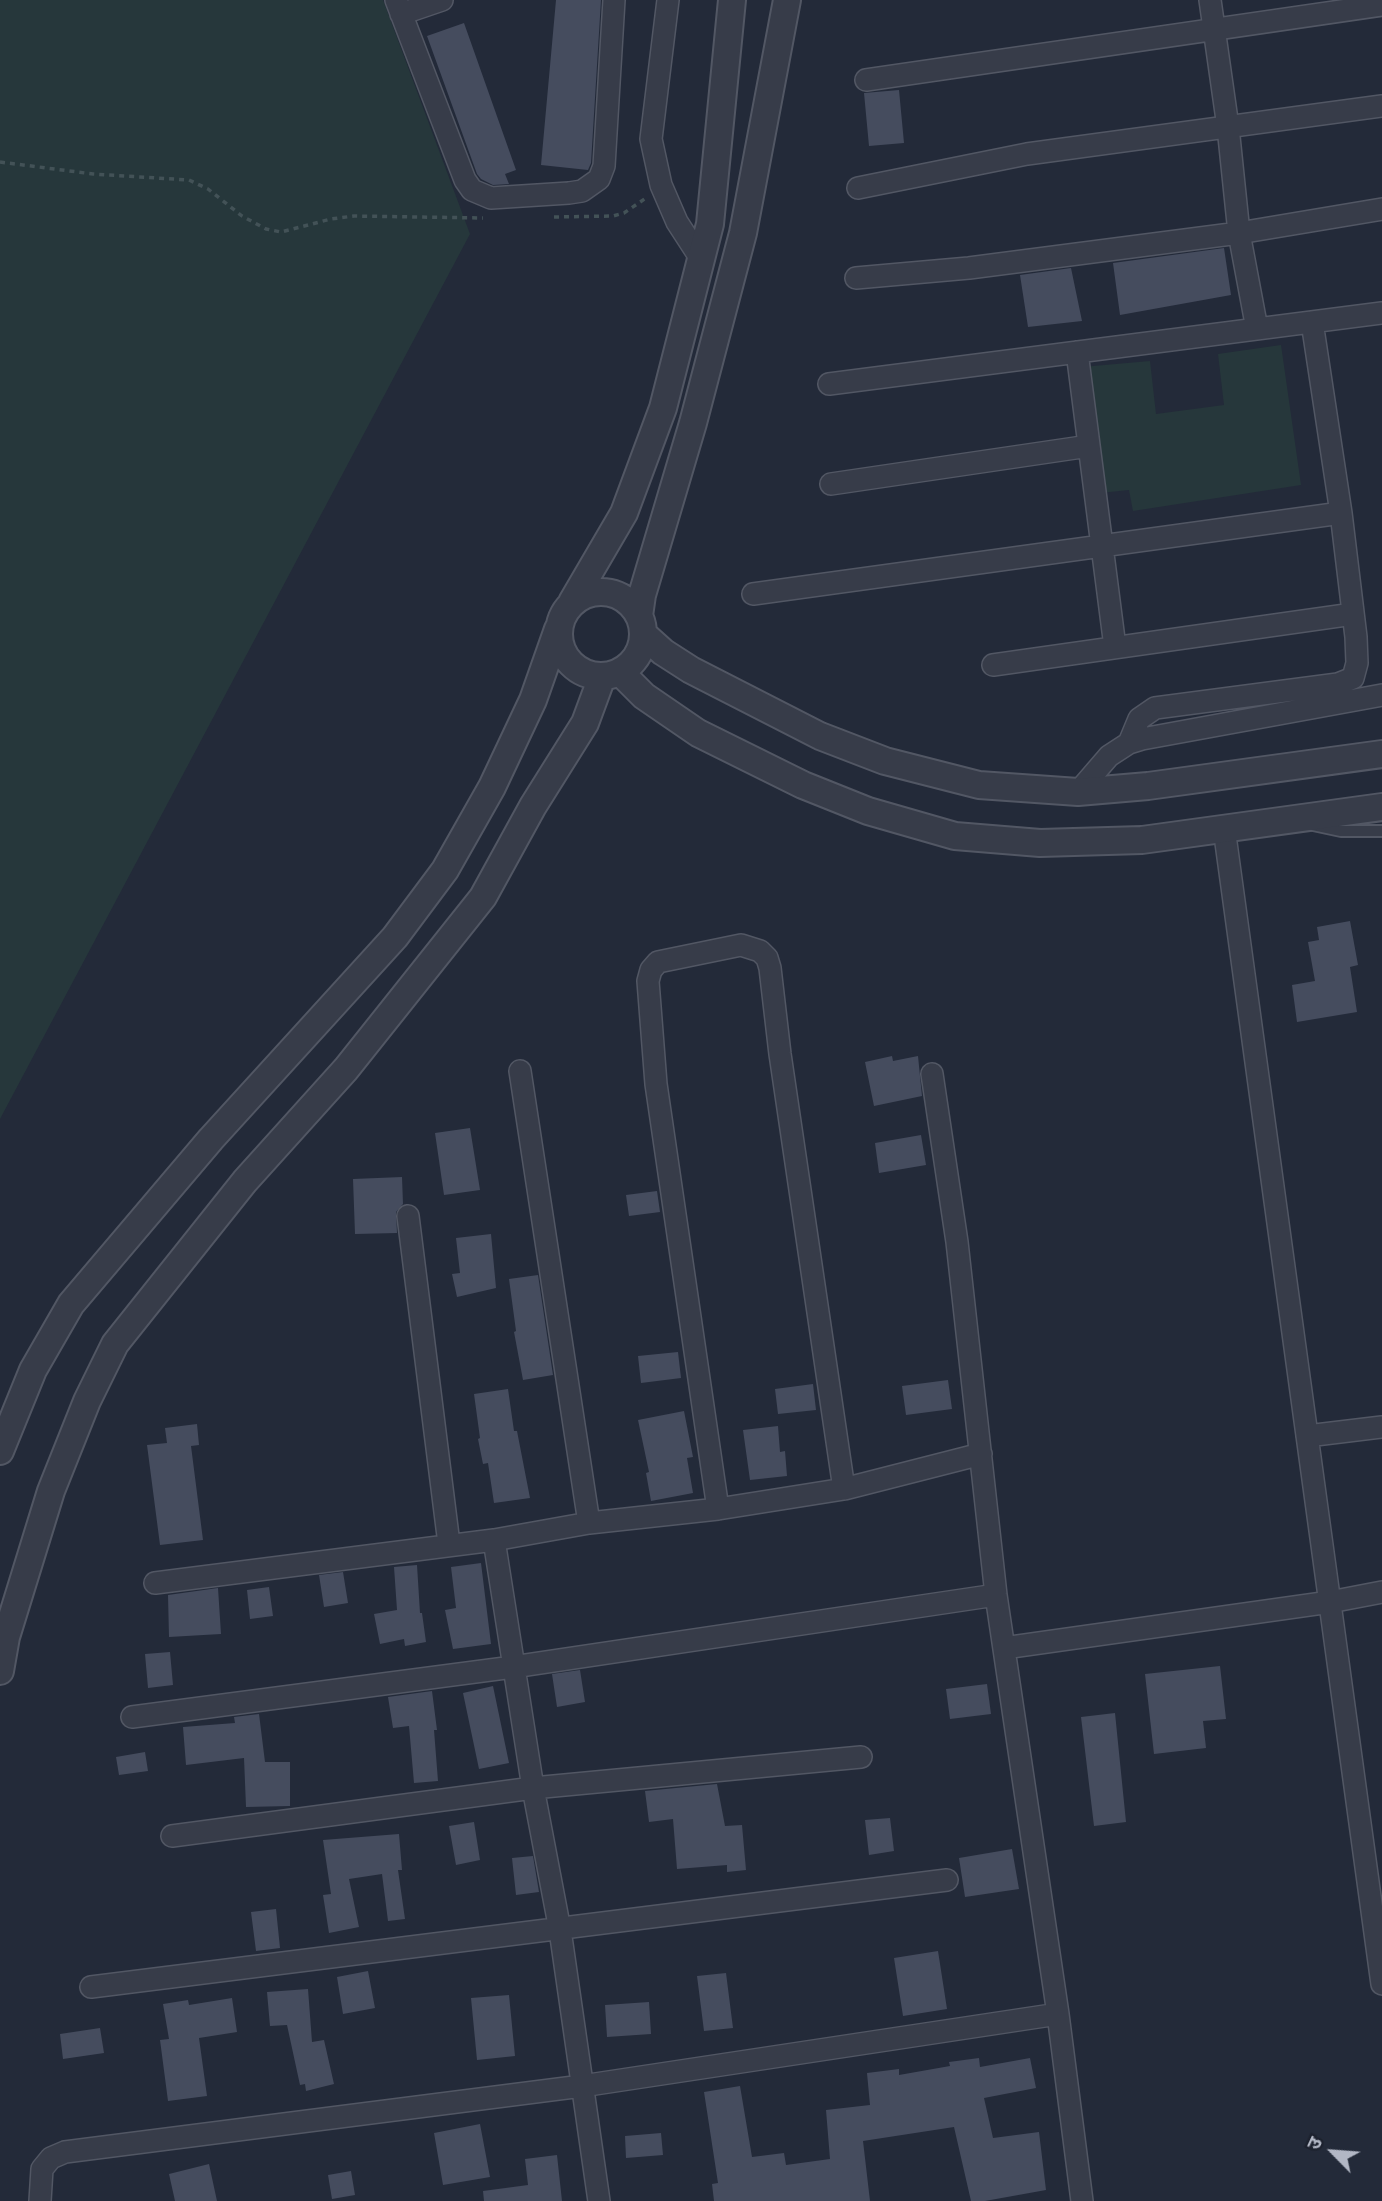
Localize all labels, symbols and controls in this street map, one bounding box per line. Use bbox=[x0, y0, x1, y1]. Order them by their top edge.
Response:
north arrow bbox=[1298, 2117, 1368, 2187]
text: उ bbox=[1301, 2133, 1327, 2153]

